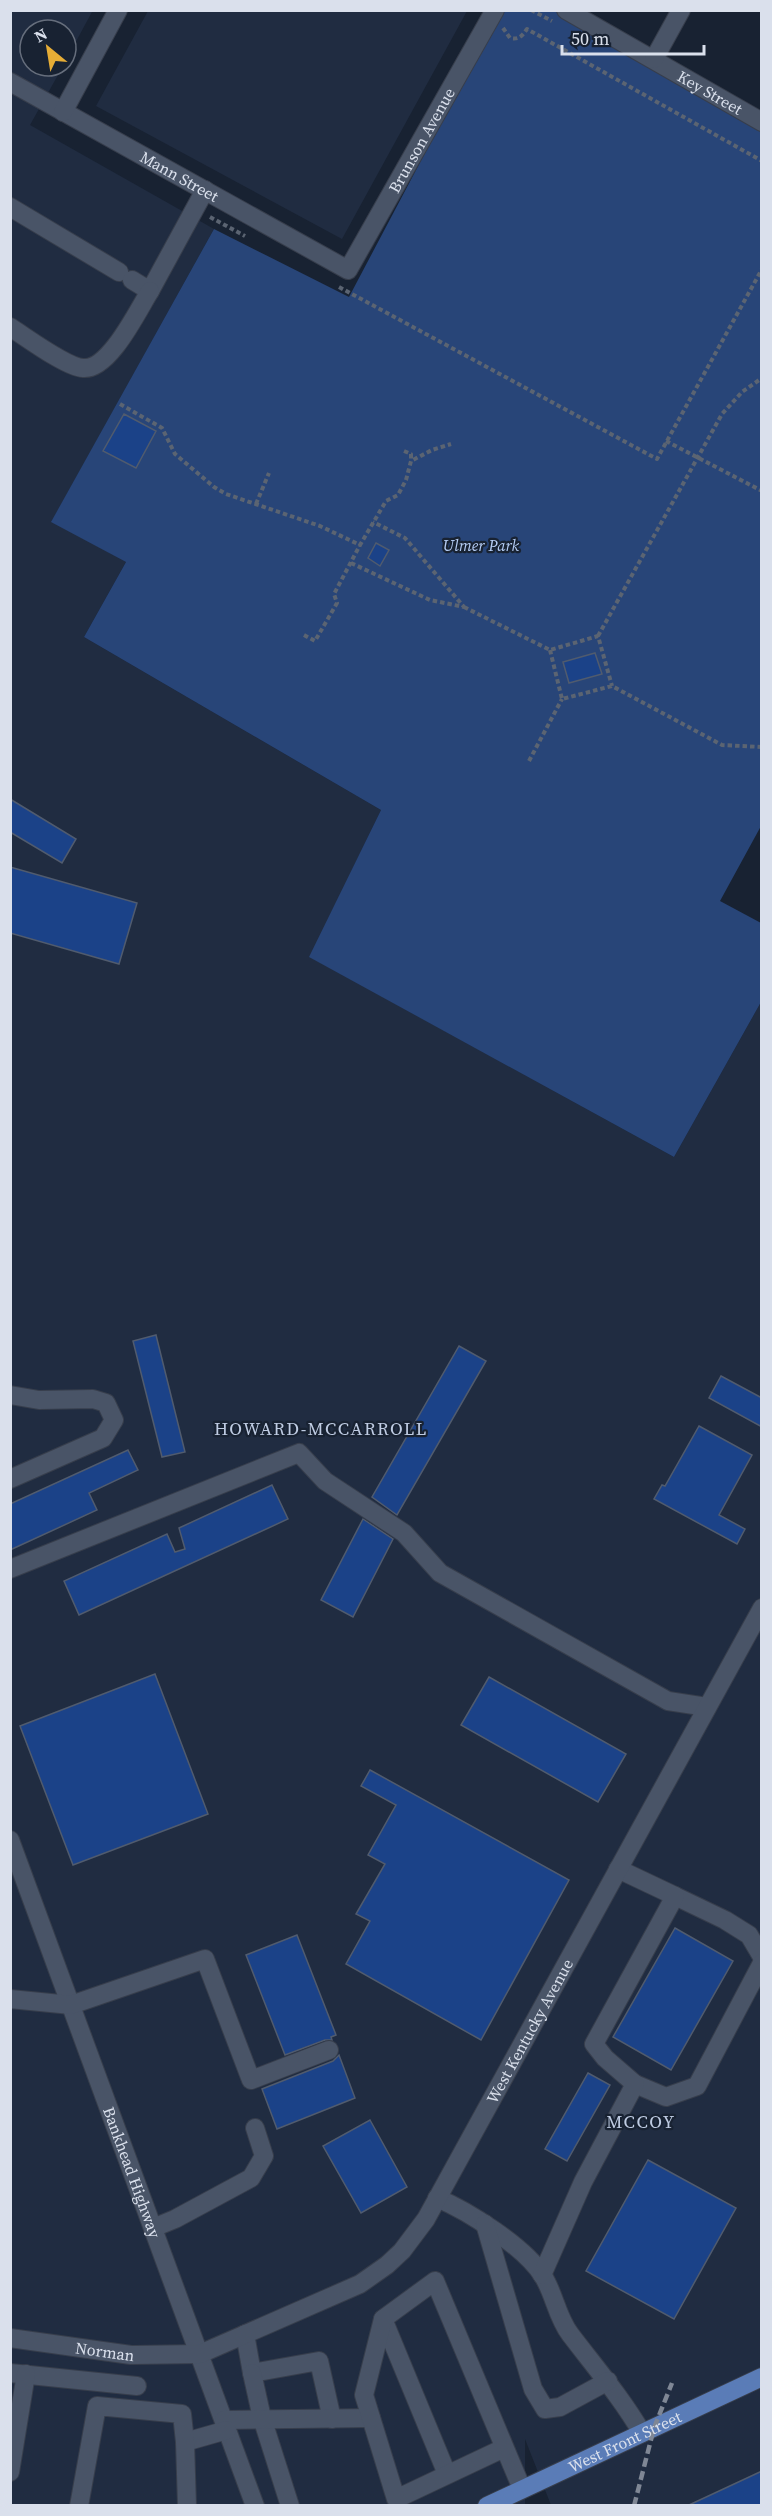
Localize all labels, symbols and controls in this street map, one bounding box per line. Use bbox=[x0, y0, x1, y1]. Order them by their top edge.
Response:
north arrow bbox=[18, 18, 78, 78]
scale bar bbox=[562, 18, 704, 56]
text: N bbox=[30, 22, 51, 47]
text: 50 m bbox=[571, 26, 609, 51]
street label: Key Street bbox=[674, 65, 747, 120]
street label: Brunson Avenue bbox=[383, 83, 460, 197]
street label: Mann Street bbox=[136, 146, 223, 207]
park label: Ulmer Park bbox=[443, 534, 520, 556]
district label: HOWARD-MCCARROLL bbox=[214, 1416, 428, 1441]
street label: West Kentucky Avenue bbox=[481, 1955, 578, 2107]
street label: Bankhead Highway bbox=[98, 2104, 167, 2242]
district label: MCCOY bbox=[606, 2109, 676, 2134]
street label: Norman bbox=[74, 2336, 136, 2366]
street label: West Front Street bbox=[564, 2405, 686, 2477]

